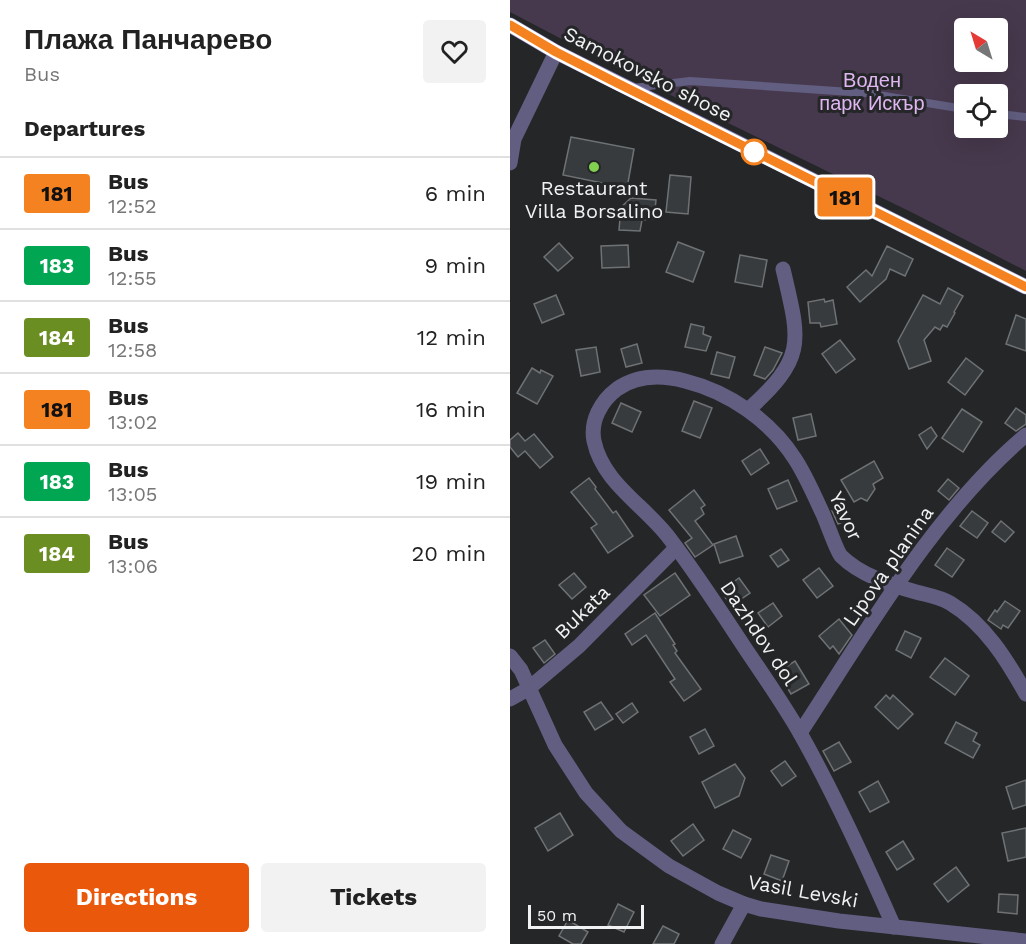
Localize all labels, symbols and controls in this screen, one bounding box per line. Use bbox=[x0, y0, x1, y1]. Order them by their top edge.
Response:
north arrow bbox=[954, 18, 1008, 72]
map controls bbox=[954, 18, 1008, 138]
button: heart bbox=[423, 20, 486, 83]
street label: Samokovsko shose bbox=[560, 21, 736, 127]
text: Плажа Панчарево bbox=[24, 23, 272, 56]
text: Bus bbox=[24, 62, 60, 86]
park label: Воден парк Искър bbox=[819, 68, 925, 115]
button: locate bbox=[954, 84, 1008, 138]
text: Departures bbox=[24, 116, 145, 141]
unlabelled marker bbox=[741, 139, 767, 165]
marker: Restaurant Villa Borsalino bbox=[587, 160, 601, 174]
text: Bus bbox=[108, 169, 148, 194]
place label: Restaurant Villa Borsalino bbox=[525, 176, 663, 223]
line badge: 181 bbox=[810, 178, 880, 216]
text: 181 bbox=[41, 181, 73, 206]
text: 6 min bbox=[425, 181, 486, 206]
text: 181 bbox=[829, 185, 861, 210]
text: 12:52 bbox=[108, 194, 157, 218]
text: Bus bbox=[108, 241, 148, 266]
text: 183 bbox=[40, 253, 74, 278]
text: 9 min bbox=[424, 253, 486, 278]
text: 12:55 bbox=[108, 266, 157, 290]
text: Bus bbox=[108, 313, 148, 338]
text: 184 bbox=[39, 325, 75, 350]
text: 12 min bbox=[417, 325, 486, 350]
text: 12:58 bbox=[108, 338, 157, 362]
text: Bus bbox=[108, 385, 148, 410]
text: 181 bbox=[41, 397, 73, 422]
text: 16 min bbox=[416, 397, 486, 422]
text: 13:02 bbox=[108, 410, 157, 434]
text: Bus bbox=[108, 457, 148, 482]
text: 183 bbox=[40, 469, 74, 494]
text: 19 min bbox=[416, 469, 486, 494]
text: 13:05 bbox=[108, 482, 157, 506]
street label: Yavor bbox=[824, 488, 868, 544]
street label: Lipova planina bbox=[838, 501, 938, 631]
text: Bus bbox=[108, 529, 148, 554]
text: 184 bbox=[39, 541, 75, 566]
text: 20 min bbox=[412, 541, 486, 566]
text: 13:06 bbox=[108, 554, 158, 578]
street label: Dazhdov dol bbox=[715, 576, 803, 690]
street label: Bukata bbox=[550, 580, 614, 644]
button: Directions bbox=[24, 863, 249, 932]
button: Tickets bbox=[261, 863, 486, 932]
street label: Vasil Levski bbox=[746, 870, 860, 912]
scale bar bbox=[528, 902, 644, 930]
text: 50 m bbox=[537, 906, 577, 925]

